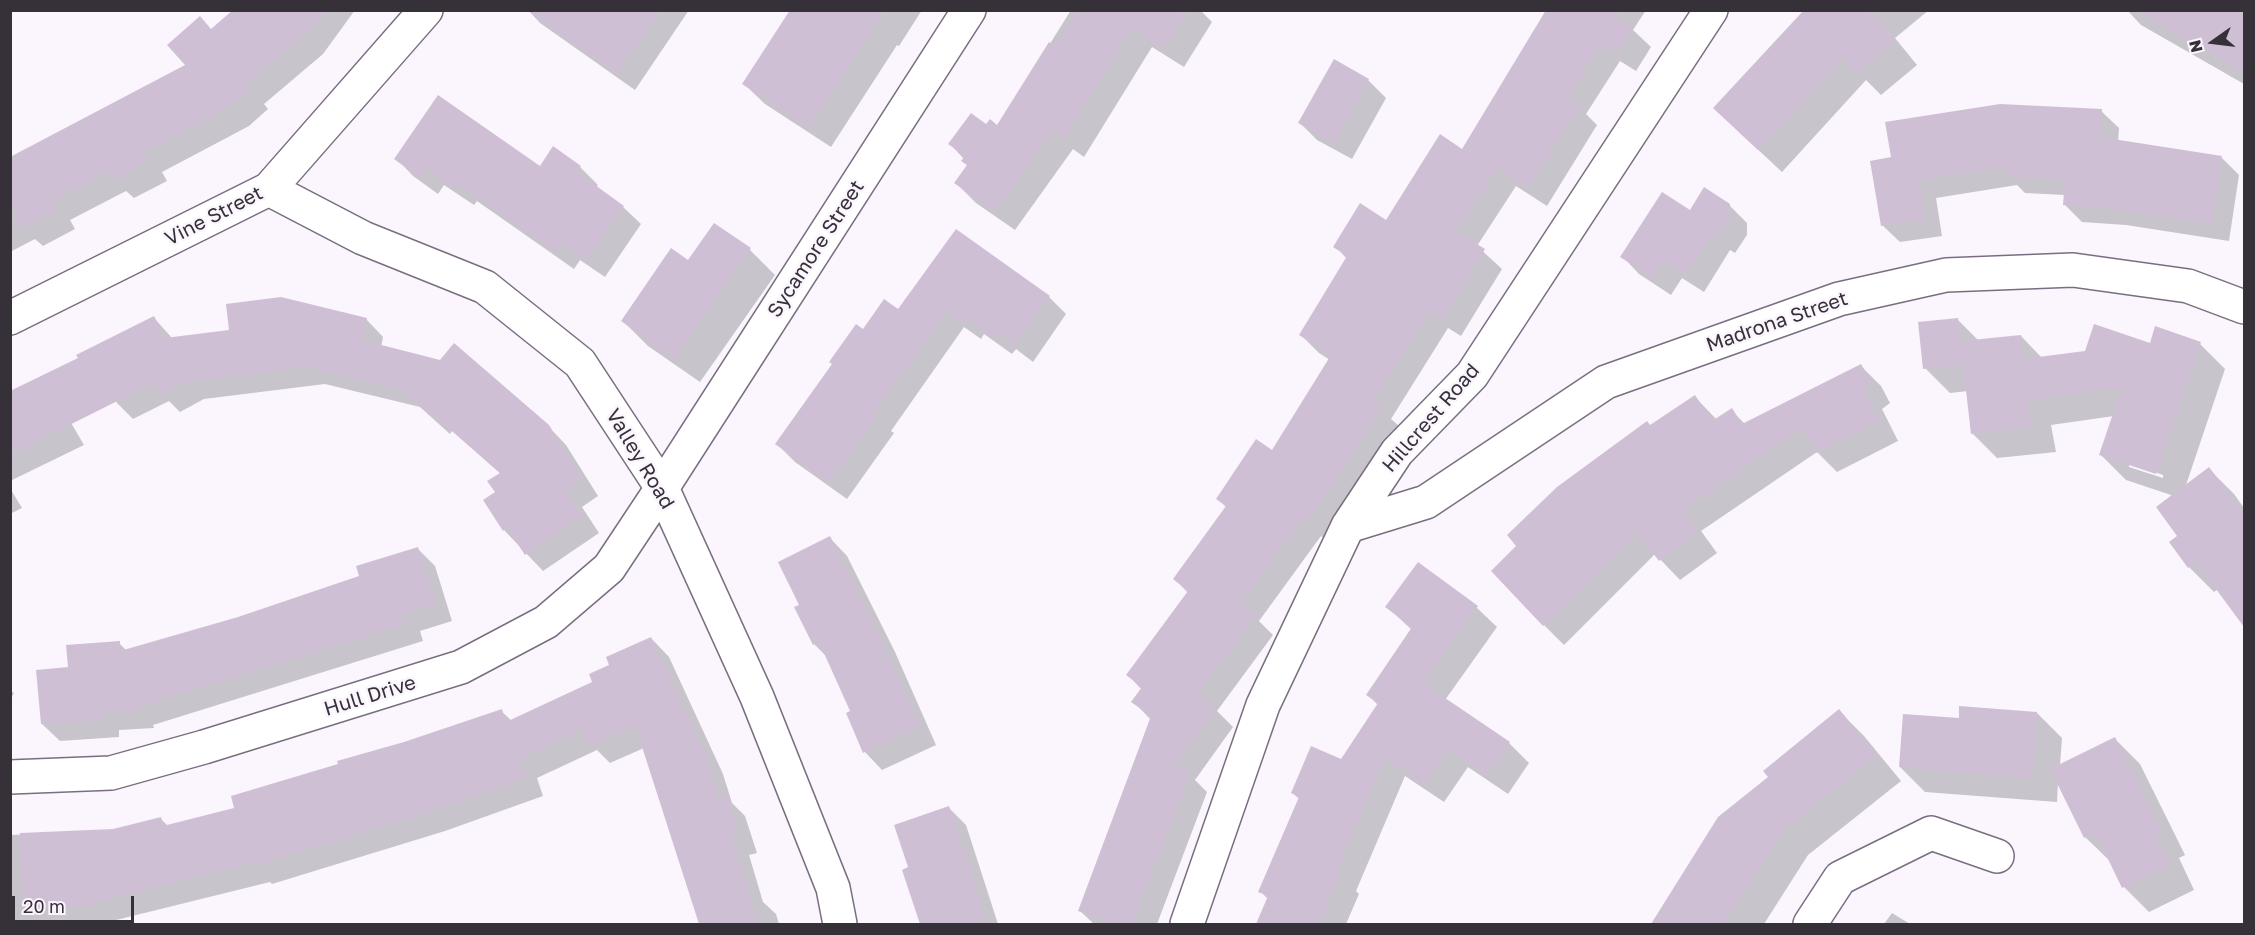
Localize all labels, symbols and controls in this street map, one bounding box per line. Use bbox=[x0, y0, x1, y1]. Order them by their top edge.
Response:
north arrow bbox=[2183, 12, 2243, 72]
text: N bbox=[2184, 38, 2207, 55]
street label: Sycamore Street bbox=[763, 176, 869, 322]
street label: Vine Street bbox=[161, 181, 267, 251]
street label: Madrona Street bbox=[1703, 287, 1851, 357]
street label: Hillcrest Road bbox=[1377, 359, 1485, 477]
street label: Valley Road bbox=[601, 405, 679, 513]
street label: Hull Drive bbox=[321, 671, 419, 721]
scale bar bbox=[15, 884, 136, 922]
text: 20 m bbox=[23, 895, 65, 917]

